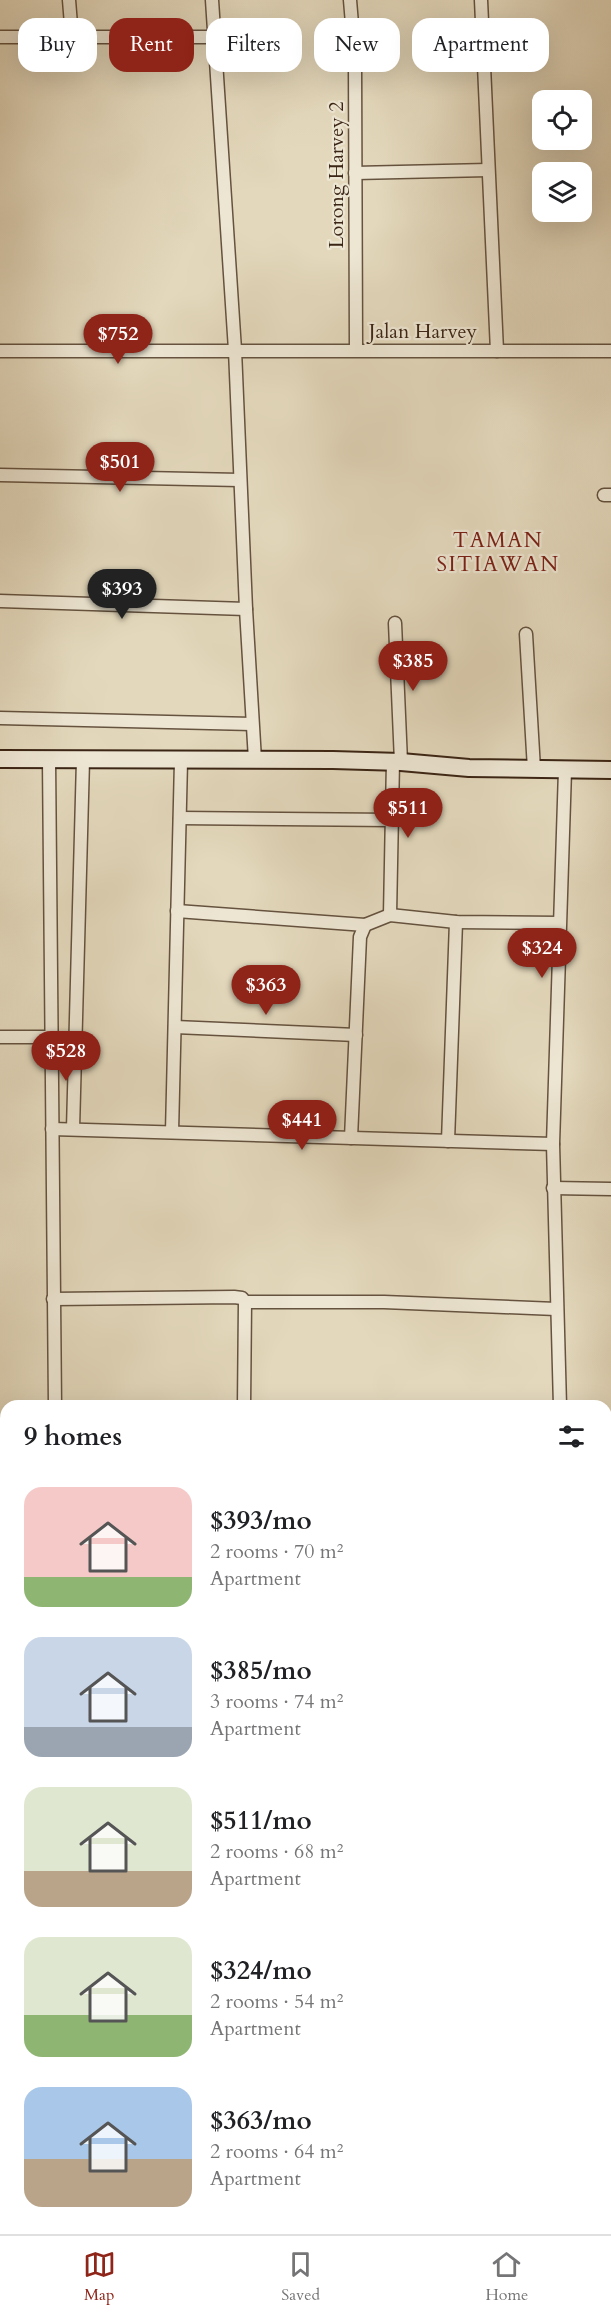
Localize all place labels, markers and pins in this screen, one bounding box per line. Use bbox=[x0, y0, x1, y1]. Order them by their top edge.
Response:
pin: $752 bbox=[82, 314, 154, 365]
pin: $501 bbox=[84, 442, 156, 493]
pin: $393 bbox=[86, 569, 158, 620]
pin: $385 bbox=[377, 641, 449, 692]
pin: $511 bbox=[372, 788, 444, 839]
pin: $324 bbox=[506, 928, 578, 979]
pin: $363 bbox=[230, 965, 302, 1016]
pin: $528 bbox=[30, 1031, 102, 1082]
pin: $441 bbox=[266, 1100, 338, 1151]

